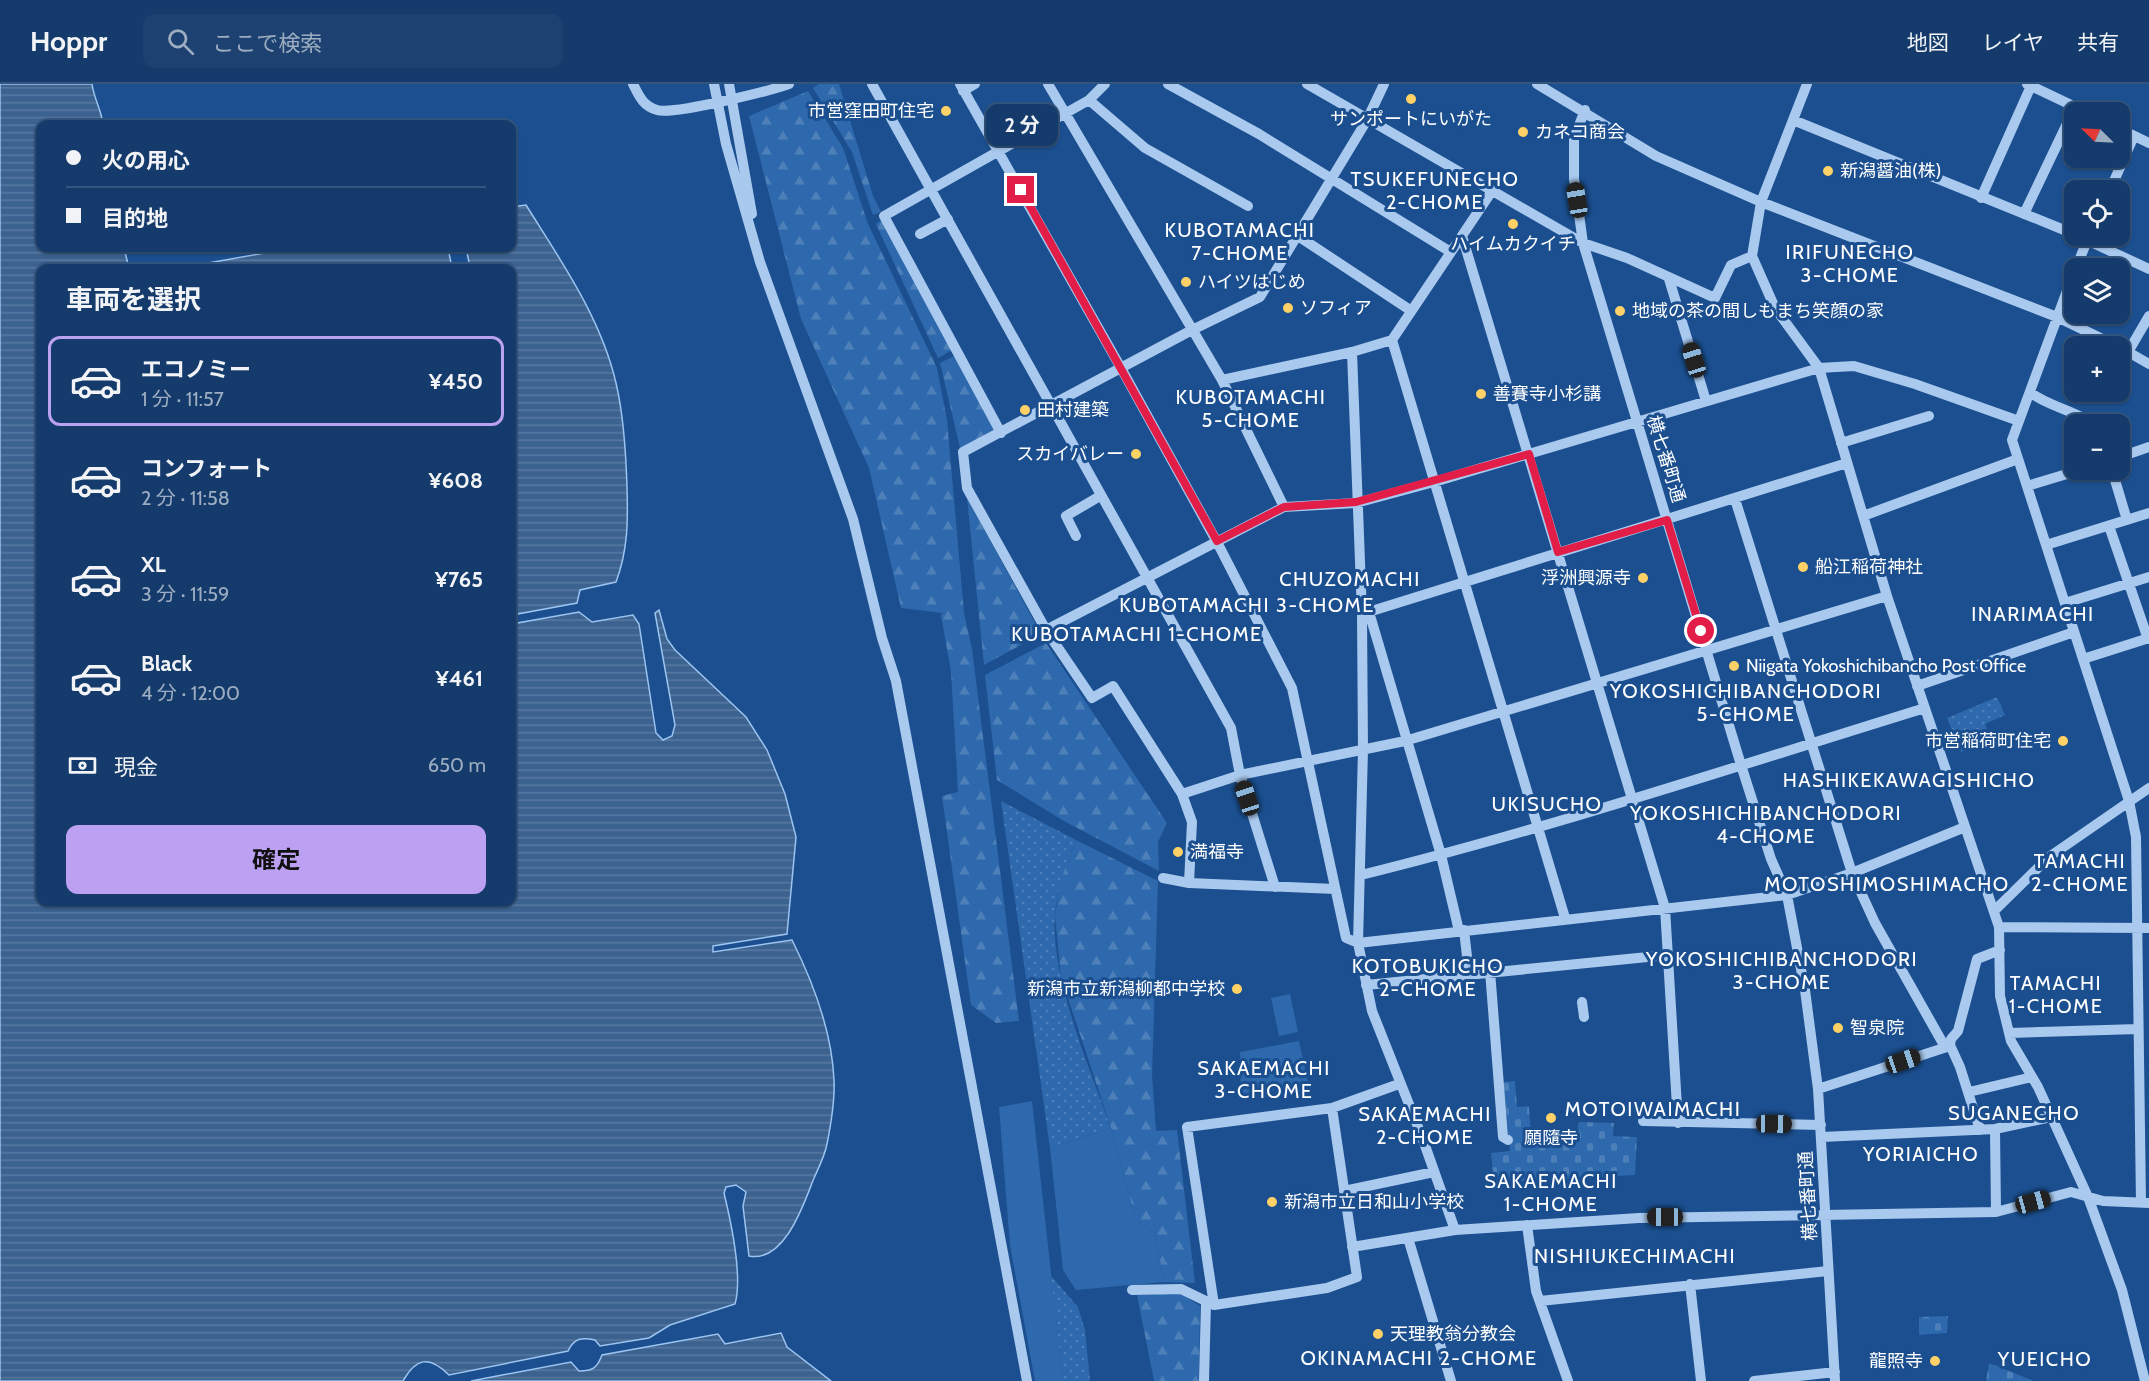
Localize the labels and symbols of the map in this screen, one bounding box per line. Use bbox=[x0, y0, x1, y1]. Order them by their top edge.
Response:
marker: サンポートにいがた bbox=[1404, 92, 1418, 106]
place label: 市営窪田町住宅 bbox=[808, 100, 934, 122]
north arrow bbox=[2064, 102, 2130, 168]
callout: 2 分 bbox=[985, 103, 1057, 145]
marker: 市営窪田町住宅 bbox=[939, 104, 953, 118]
place label: サンポートにいがた bbox=[1330, 108, 1492, 130]
place label: カネコ商会 bbox=[1535, 121, 1625, 143]
marker: カネコ商会 bbox=[1516, 125, 1530, 139]
place label: 新潟醤油(株) bbox=[1840, 160, 1941, 182]
marker: 新潟醤油(株) bbox=[1821, 164, 1835, 178]
district label: TSUKEFUNECHO 2-CHOME bbox=[1351, 167, 1519, 214]
route end bbox=[1007, 176, 1034, 203]
car bbox=[1565, 181, 1589, 219]
marker: ハイムカクイチ bbox=[1506, 217, 1520, 231]
district label: KUBOTAMACHI 7-CHOME bbox=[1165, 218, 1315, 265]
place label: ハイムカクイチ bbox=[1450, 233, 1576, 255]
district label: IRIFUNECHO 3-CHOME bbox=[1786, 240, 1914, 287]
place label: ハイツはじめ bbox=[1198, 271, 1306, 293]
marker: ハイツはじめ bbox=[1179, 275, 1193, 289]
place label: ソフィア bbox=[1300, 297, 1372, 319]
place label: 地域の茶の間しもまち笑顔の家 bbox=[1632, 300, 1884, 322]
marker: ソフィア bbox=[1281, 301, 1295, 315]
marker: 地域の茶の間しもまち笑顔の家 bbox=[1613, 304, 1627, 318]
car bbox=[1680, 340, 1708, 380]
place label: 善賽寺小杉講 bbox=[1493, 383, 1601, 405]
district label: KUBOTAMACHI 5-CHOME bbox=[1176, 385, 1326, 432]
marker: 善賽寺小杉講 bbox=[1474, 387, 1488, 401]
place label: 田村建築 bbox=[1037, 399, 1109, 421]
marker: 田村建築 bbox=[1018, 403, 1032, 417]
street label: 横七番町通 bbox=[1642, 413, 1690, 505]
place label: スカイバレー bbox=[1016, 443, 1124, 465]
marker: スカイバレー bbox=[1129, 447, 1143, 461]
place label: 船江稲荷神社 bbox=[1815, 556, 1923, 578]
marker: 船江稲荷神社 bbox=[1796, 560, 1810, 574]
district label: CHUZOMACHI bbox=[1279, 567, 1421, 591]
place label: 浮洲興源寺 bbox=[1541, 567, 1631, 589]
marker: 浮洲興源寺 bbox=[1636, 571, 1650, 585]
district label: KUBOTAMACHI 3-CHOME bbox=[1119, 593, 1375, 617]
district label: INARIMACHI bbox=[1971, 602, 2095, 626]
route start bbox=[1687, 617, 1714, 644]
district label: KUBOTAMACHI 1-CHOME bbox=[1011, 622, 1263, 646]
place label: Niigata Yokoshichibancho Post Office bbox=[1746, 655, 2026, 677]
marker: Niigata Yokoshichibancho Post Office bbox=[1727, 659, 1741, 673]
district label: YOKOSHICHIBANCHODORI 5-CHOME bbox=[1609, 679, 1882, 726]
place label: 市営稲荷町住宅 bbox=[1925, 730, 2051, 752]
marker: 市営稲荷町住宅 bbox=[2056, 734, 2070, 748]
district label: HASHIKEKAWAGISHICHO bbox=[1783, 768, 2035, 792]
car bbox=[1233, 778, 1261, 818]
district label: UKISUCHO bbox=[1492, 792, 1602, 816]
district label: YOKOSHICHIBANCHODORI 4-CHOME bbox=[1629, 801, 1902, 848]
place label: 満福寺 bbox=[1190, 841, 1244, 863]
marker: 満福寺 bbox=[1171, 845, 1185, 859]
district label: TAMACHI 2-CHOME bbox=[2031, 849, 2129, 896]
district label: MOTOSHIMOSHIMACHO bbox=[1764, 872, 2010, 896]
district label: YOKOSHICHIBANCHODORI 3-CHOME bbox=[1645, 947, 1918, 994]
district label: KOTOBUKICHO 2-CHOME bbox=[1352, 954, 1504, 1001]
district label: TAMACHI 1-CHOME bbox=[2009, 971, 2103, 1018]
place label: 新潟市立新潟柳都中学校 bbox=[1027, 978, 1225, 1000]
marker: 新潟市立新潟柳都中学校 bbox=[1230, 982, 1244, 996]
place label: 智泉院 bbox=[1850, 1017, 1904, 1039]
marker: 智泉院 bbox=[1831, 1021, 1845, 1035]
car bbox=[1883, 1047, 1923, 1075]
district label: SAKAEMACHI 3-CHOME bbox=[1197, 1056, 1331, 1103]
district label: MOTOIWAIMACHI bbox=[1565, 1097, 1741, 1121]
district label: SUGANECHO bbox=[1948, 1101, 2080, 1125]
district label: SAKAEMACHI 2-CHOME bbox=[1358, 1102, 1492, 1149]
marker: 願隨寺 bbox=[1544, 1111, 1558, 1125]
car bbox=[1756, 1115, 1792, 1133]
place label: 願隨寺 bbox=[1524, 1127, 1578, 1149]
district label: YORIAICHO bbox=[1862, 1142, 1979, 1166]
street label: 横七番町通 bbox=[1795, 1150, 1821, 1242]
district label: SAKAEMACHI 1-CHOME bbox=[1484, 1169, 1618, 1216]
car bbox=[2013, 1189, 2053, 1215]
place label: 新潟市立日和山小学校 bbox=[1284, 1191, 1464, 1213]
marker: 新潟市立日和山小学校 bbox=[1265, 1195, 1279, 1209]
car bbox=[1647, 1208, 1683, 1226]
district label: NISHIUKECHIMACHI bbox=[1534, 1244, 1736, 1268]
place label: 天理教翁分教会 bbox=[1390, 1323, 1516, 1345]
marker: 天理教翁分教会 bbox=[1371, 1327, 1385, 1341]
district label: OKINAMACHI 2-CHOME bbox=[1300, 1346, 1538, 1370]
district label: YUEICHO bbox=[1997, 1347, 2092, 1371]
place label: 龍照寺 bbox=[1869, 1350, 1923, 1372]
marker: 龍照寺 bbox=[1928, 1354, 1942, 1368]

